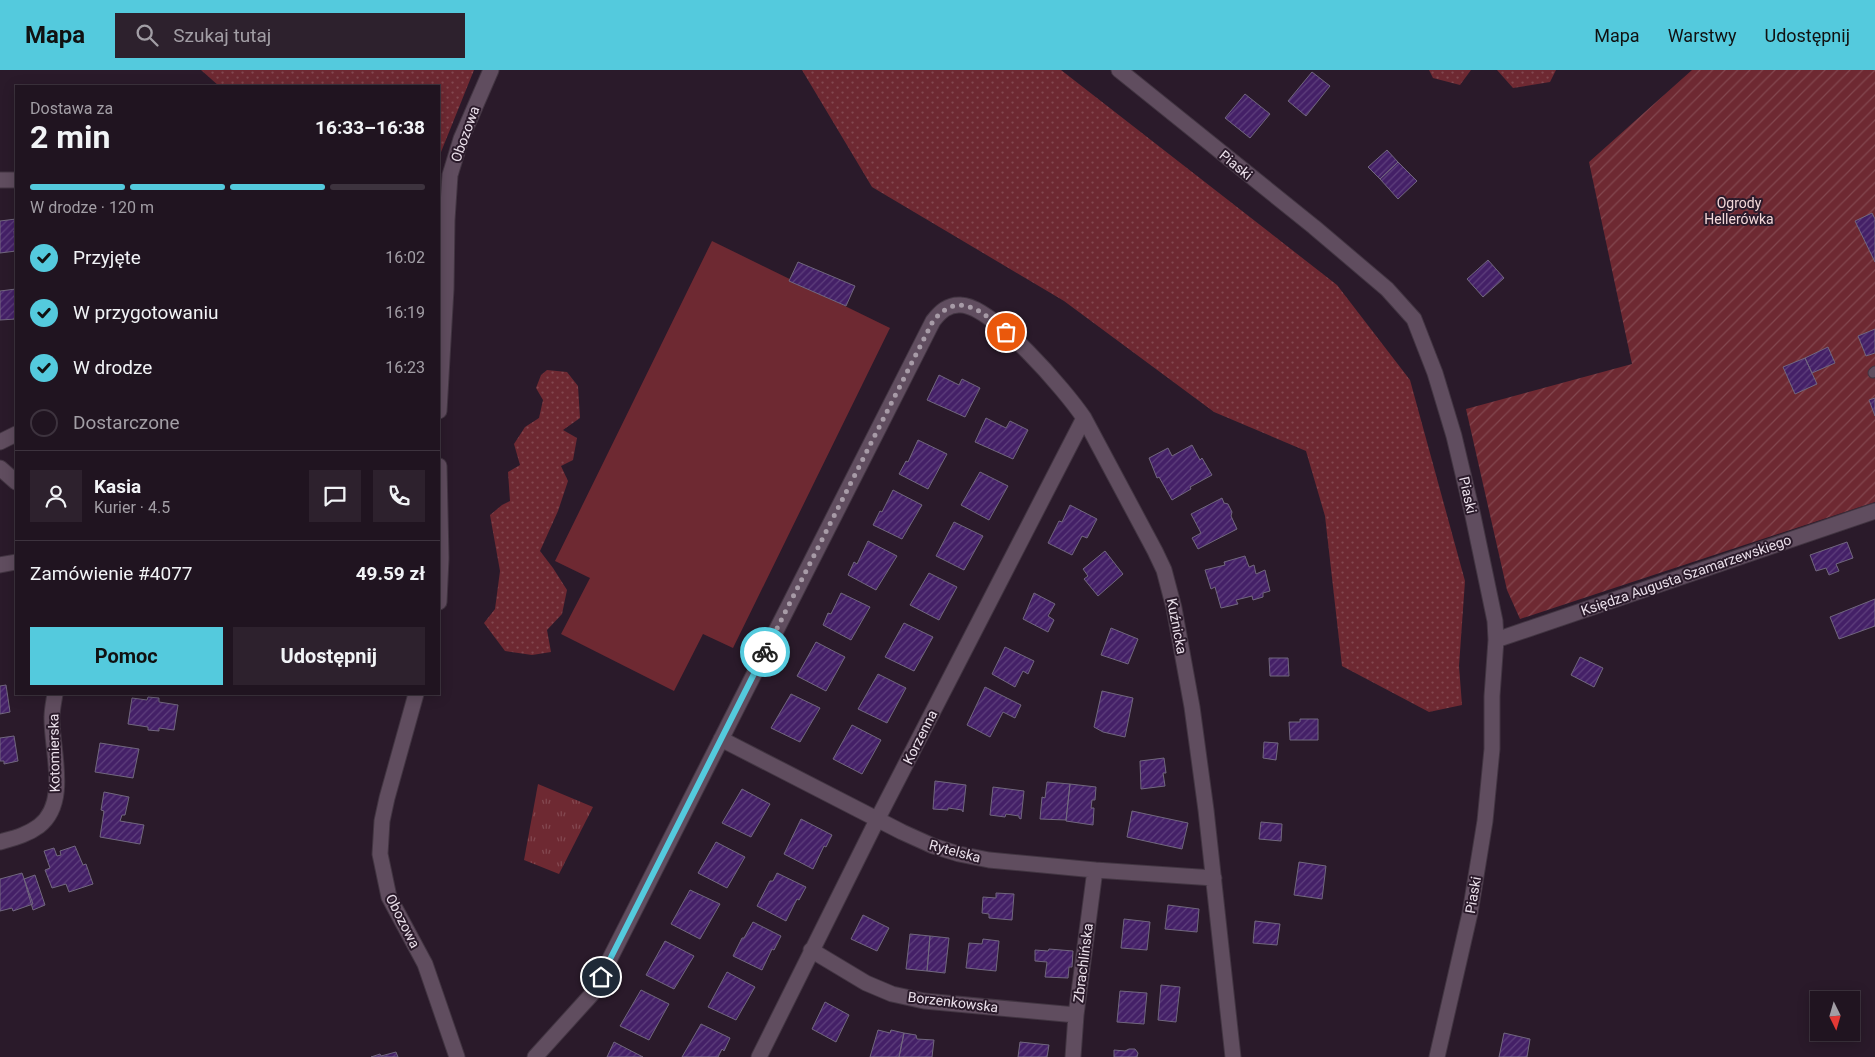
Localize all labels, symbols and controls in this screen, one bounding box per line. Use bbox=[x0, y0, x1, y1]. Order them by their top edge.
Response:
search box bbox=[115, 13, 465, 58]
text: Mapa bbox=[25, 21, 85, 49]
icon: search bbox=[133, 21, 161, 49]
text: Szukaj tutaj bbox=[173, 24, 271, 47]
text: Mapa bbox=[1594, 25, 1640, 46]
text: Warstwy bbox=[1668, 25, 1736, 46]
text: Udostępnij bbox=[1764, 25, 1850, 46]
text: Dostawa za bbox=[30, 99, 113, 118]
street label: Obozowa bbox=[448, 104, 482, 164]
text: 16:33–16:38 bbox=[315, 116, 425, 139]
text: 2 min bbox=[30, 118, 110, 156]
street label: Piaski bbox=[1216, 147, 1256, 183]
park label: Ogrody Hellerówka bbox=[1704, 195, 1774, 227]
text: W drodze · 120 m bbox=[30, 198, 154, 217]
icon: check bbox=[30, 244, 58, 272]
text: Przyjęte bbox=[73, 246, 141, 269]
text: 16:02 bbox=[385, 248, 425, 267]
icon: check bbox=[30, 299, 58, 327]
text: W przygotowaniu bbox=[73, 301, 219, 324]
text: 16:19 bbox=[385, 303, 425, 322]
pin bbox=[985, 311, 1027, 353]
icon: bag bbox=[992, 318, 1020, 346]
icon: check bbox=[30, 354, 58, 382]
text: W drodze bbox=[73, 356, 152, 379]
text: 16:23 bbox=[385, 358, 425, 377]
text: Dostarczone bbox=[73, 411, 180, 434]
button: person bbox=[30, 470, 82, 522]
button: chat bbox=[309, 470, 361, 522]
button: phone bbox=[373, 470, 425, 522]
text: Kasia bbox=[94, 475, 141, 498]
street label: Piaski bbox=[1456, 475, 1480, 515]
text: Kurier · 4.5 bbox=[94, 498, 170, 517]
street label: Księdza Augusta Szamarzewskiego bbox=[1579, 531, 1793, 619]
text: Zamówienie #4077 bbox=[30, 562, 193, 585]
text: 49.59 zł bbox=[356, 562, 425, 585]
street label: Kuźnicka bbox=[1164, 597, 1190, 655]
button: Pomoc bbox=[30, 627, 223, 685]
button: Udostępnij bbox=[233, 627, 425, 685]
courier bbox=[740, 627, 790, 677]
icon: bike bbox=[751, 638, 779, 666]
street label: Korzenna bbox=[900, 707, 940, 767]
street label: Kotomierska bbox=[45, 713, 63, 793]
street label: Rytelska bbox=[928, 836, 982, 866]
street label: Piaski bbox=[1462, 875, 1484, 915]
street label: Obozowa bbox=[383, 891, 423, 951]
street label: Zbrachlińska bbox=[1070, 922, 1096, 1004]
pin bbox=[580, 956, 622, 998]
icon: home bbox=[587, 963, 615, 991]
street label: Borzenkowska bbox=[907, 989, 999, 1015]
north arrow bbox=[1810, 991, 1860, 1041]
map controls bbox=[1810, 991, 1860, 1041]

